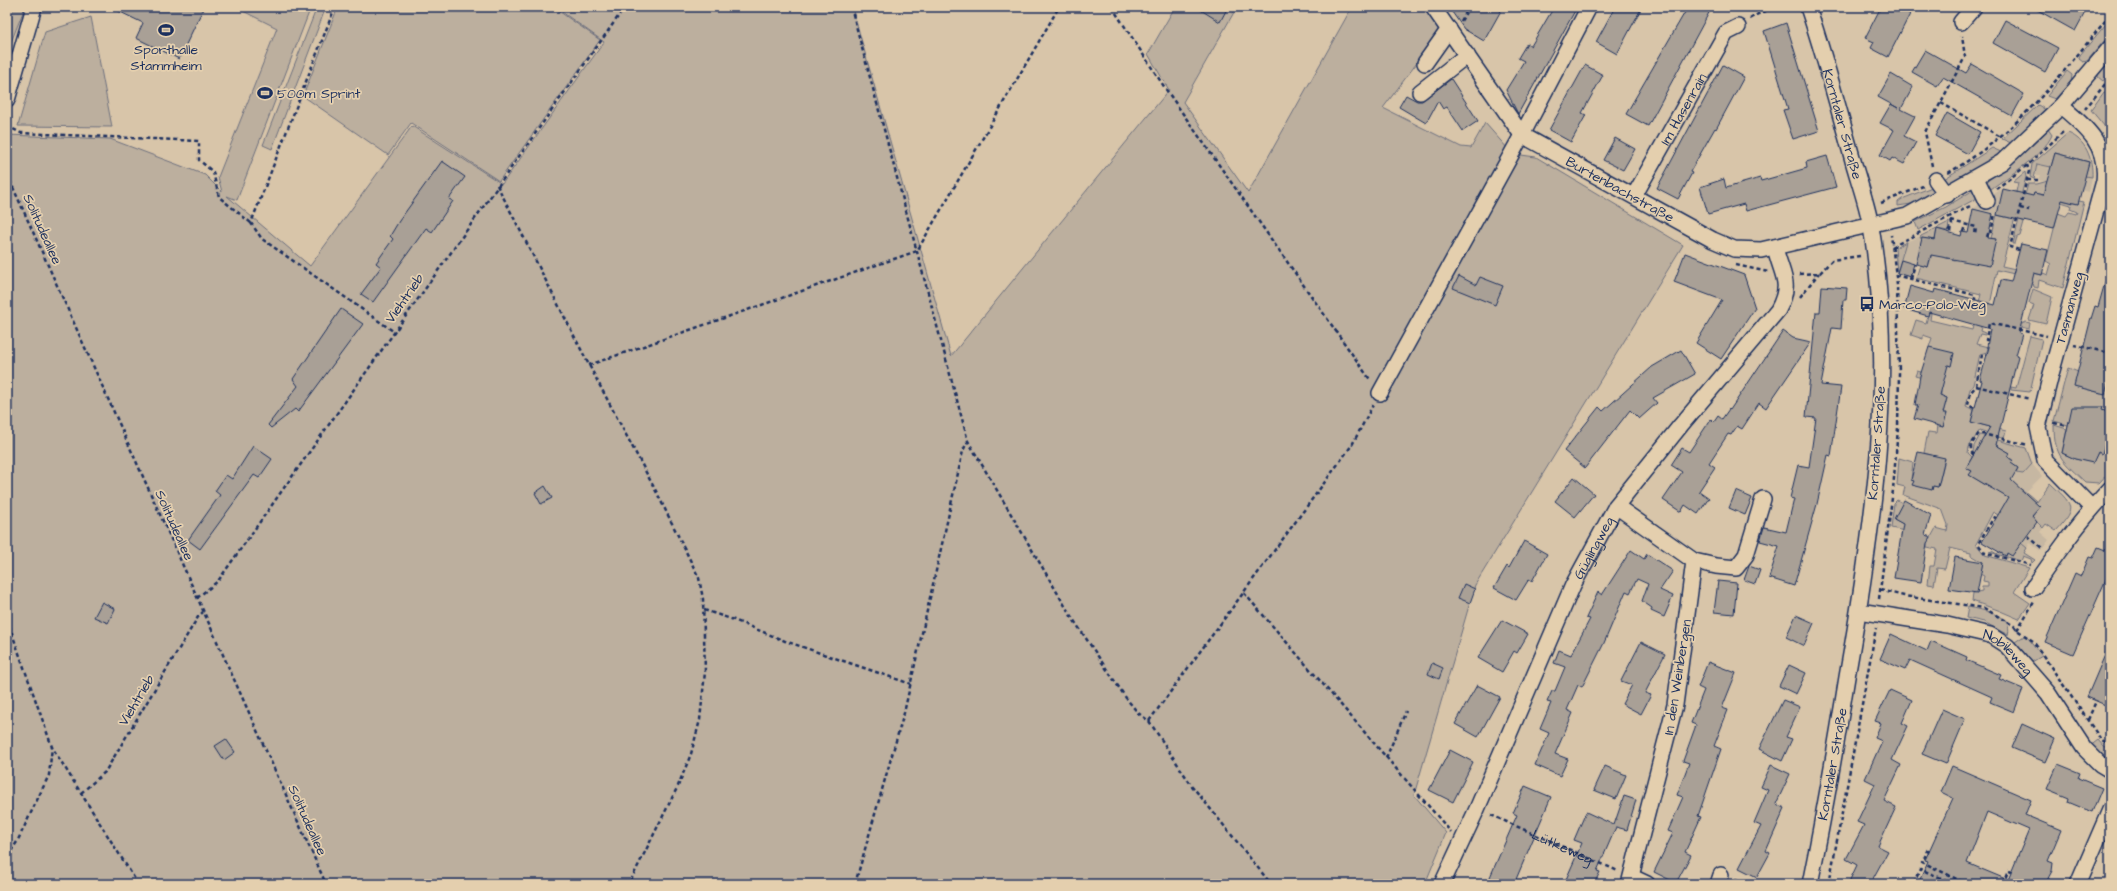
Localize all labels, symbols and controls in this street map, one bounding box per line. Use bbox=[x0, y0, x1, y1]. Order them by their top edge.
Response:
sports icon: Sporthalle Stammheim bbox=[157, 21, 175, 39]
place label: Sporthalle Stammheim bbox=[130, 40, 202, 76]
street label: Korntaler Straße bbox=[1817, 67, 1867, 182]
street label: Im Hasenrain bbox=[1656, 70, 1712, 149]
sports icon: 500m Sprint bbox=[256, 84, 274, 102]
place label: 500m Sprint bbox=[277, 84, 361, 104]
street label: Burtenbachstraße bbox=[1562, 152, 1678, 228]
street label: Solitudeallee bbox=[18, 191, 67, 268]
street label: Viehtrieb bbox=[380, 270, 429, 327]
street label: Tasmanweg bbox=[2051, 270, 2089, 347]
bus stop icon: Marco-Polo-Weg bbox=[1858, 295, 1876, 313]
place label: Marco-Polo-Weg bbox=[1879, 295, 1986, 315]
street label: Korntaler Straße bbox=[1863, 385, 1891, 501]
street label: Solitudeallee bbox=[150, 487, 199, 564]
street label: Güglingweg bbox=[1569, 513, 1619, 583]
street label: In den Weinbergen bbox=[1659, 618, 1697, 736]
street label: Nobileweg bbox=[1981, 625, 2037, 680]
street label: Viehtrieb bbox=[114, 671, 160, 730]
street label: Korntaler Straße bbox=[1813, 706, 1853, 822]
street label: Solitudeallee bbox=[283, 782, 332, 859]
street label: Lütkeweg bbox=[1528, 825, 1596, 870]

